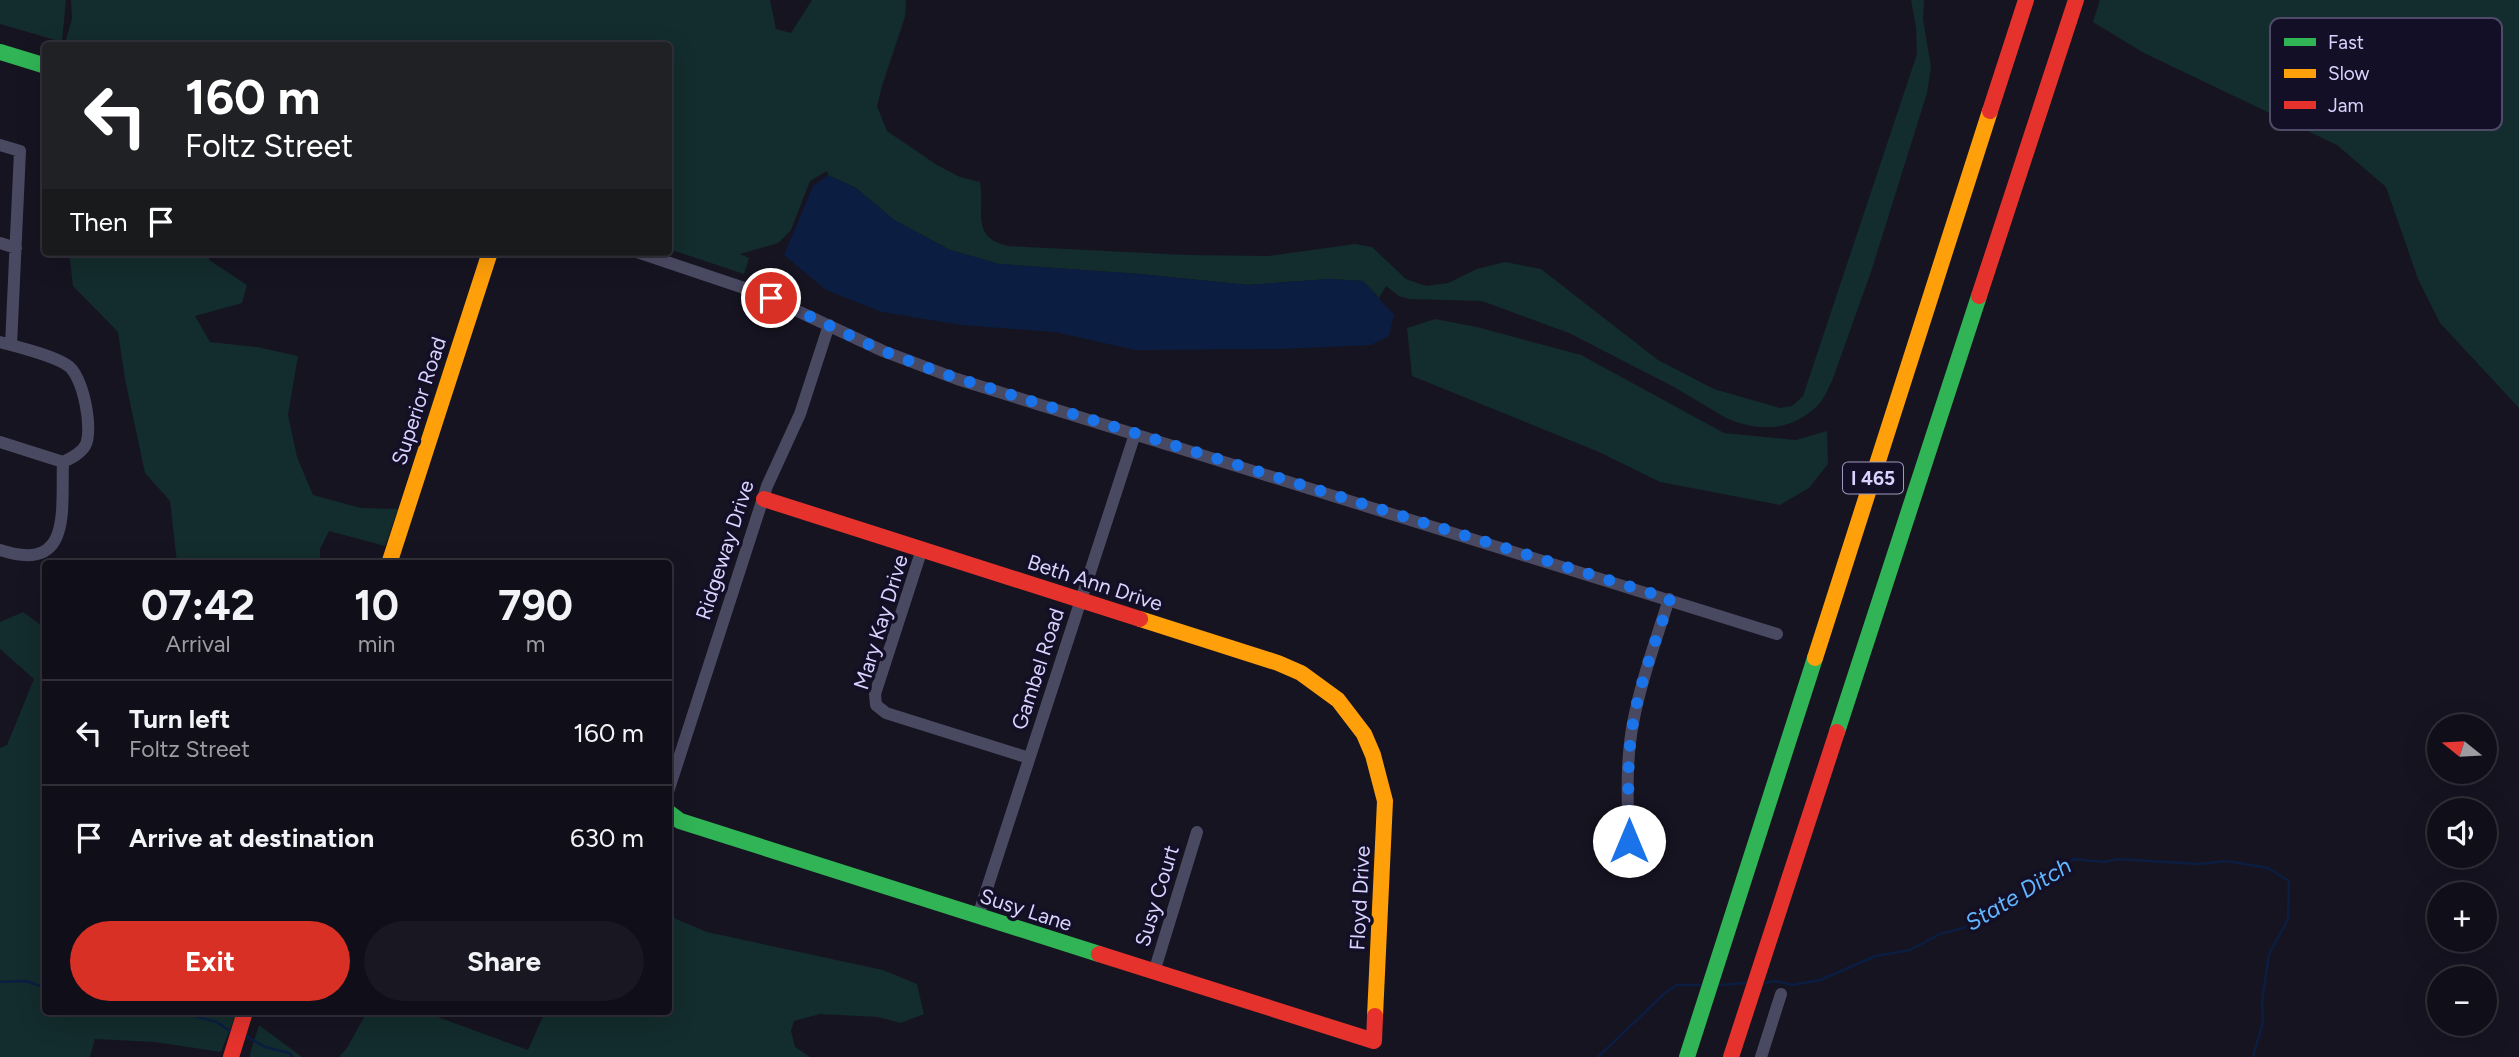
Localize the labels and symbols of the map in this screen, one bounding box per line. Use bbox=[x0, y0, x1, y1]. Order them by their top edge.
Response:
legend bbox=[2270, 18, 2502, 130]
text: Fast bbox=[2328, 31, 2364, 54]
text: Slow bbox=[2328, 62, 2370, 85]
text: Jam bbox=[2328, 94, 2364, 117]
pin bbox=[741, 268, 801, 328]
street label: Superior Road bbox=[386, 334, 451, 468]
road number: I 465 bbox=[1843, 463, 1903, 494]
street label: Ridgeway Drive bbox=[690, 477, 759, 623]
street label: Beth Ann Drive bbox=[1024, 549, 1166, 616]
street label: Mary Kay Drive bbox=[848, 551, 913, 692]
street label: Gambel Road bbox=[1006, 605, 1069, 733]
north arrow bbox=[2427, 714, 2497, 784]
position arrow bbox=[1592, 804, 1666, 878]
street label: Susy Court bbox=[1129, 842, 1184, 950]
street label: Floyd Drive bbox=[1344, 845, 1375, 951]
water label: State Ditch bbox=[1960, 851, 2076, 937]
street label: Susy Lane bbox=[977, 883, 1075, 936]

